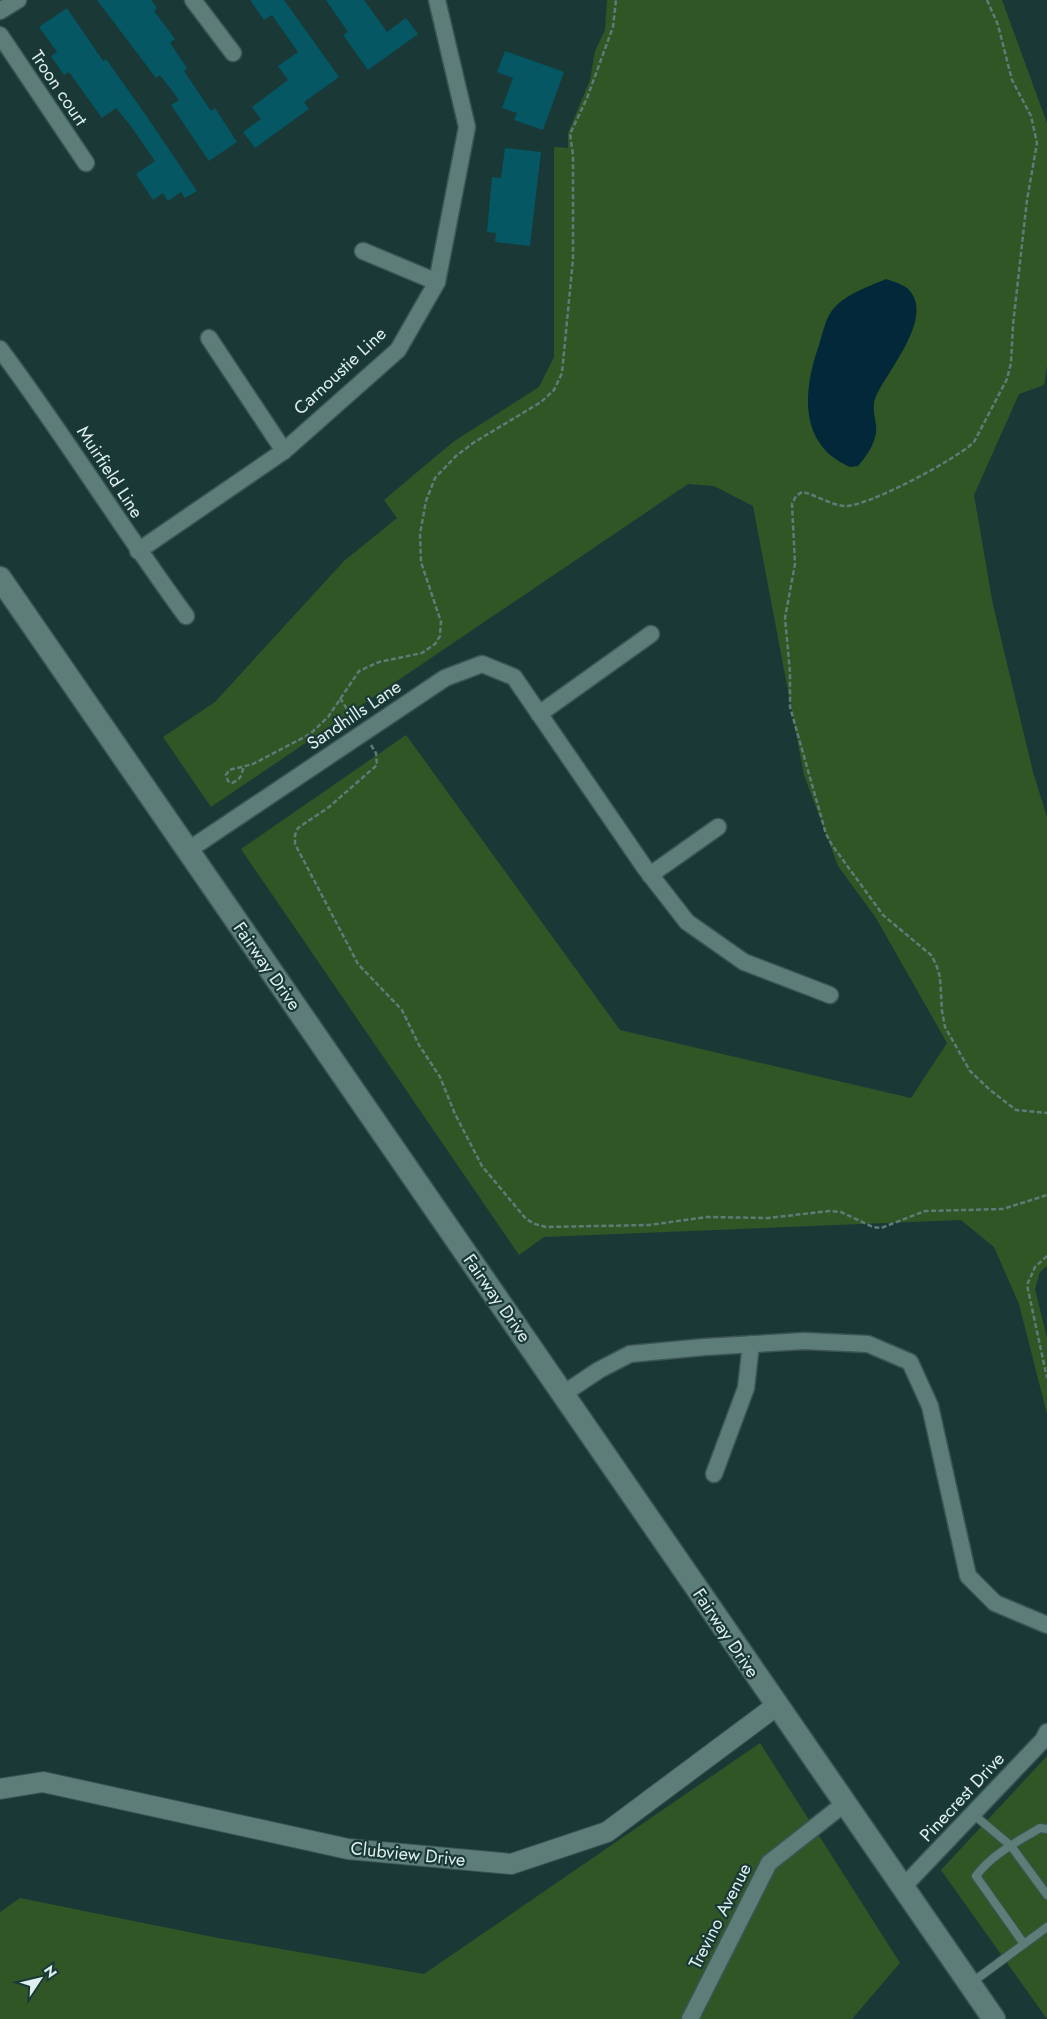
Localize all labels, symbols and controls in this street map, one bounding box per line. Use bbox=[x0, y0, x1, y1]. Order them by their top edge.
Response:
street label: Troon court bbox=[24, 45, 94, 131]
street label: Carnoustie Line bbox=[288, 321, 392, 421]
street label: Muirfield Line bbox=[70, 421, 150, 523]
street label: Sandhills Lane bbox=[302, 674, 406, 756]
street label: Fairway Drive bbox=[227, 916, 307, 1016]
street label: Fairway Drive bbox=[457, 1248, 537, 1348]
street label: Fairway Drive bbox=[687, 1583, 765, 1683]
street label: Pinecrest Drive bbox=[914, 1746, 1010, 1848]
street label: Clubview Drive bbox=[349, 1835, 467, 1873]
street label: Trevino Avenue bbox=[682, 1859, 758, 1973]
north arrow bbox=[15, 1954, 65, 2004]
text: N bbox=[39, 1961, 62, 1982]

